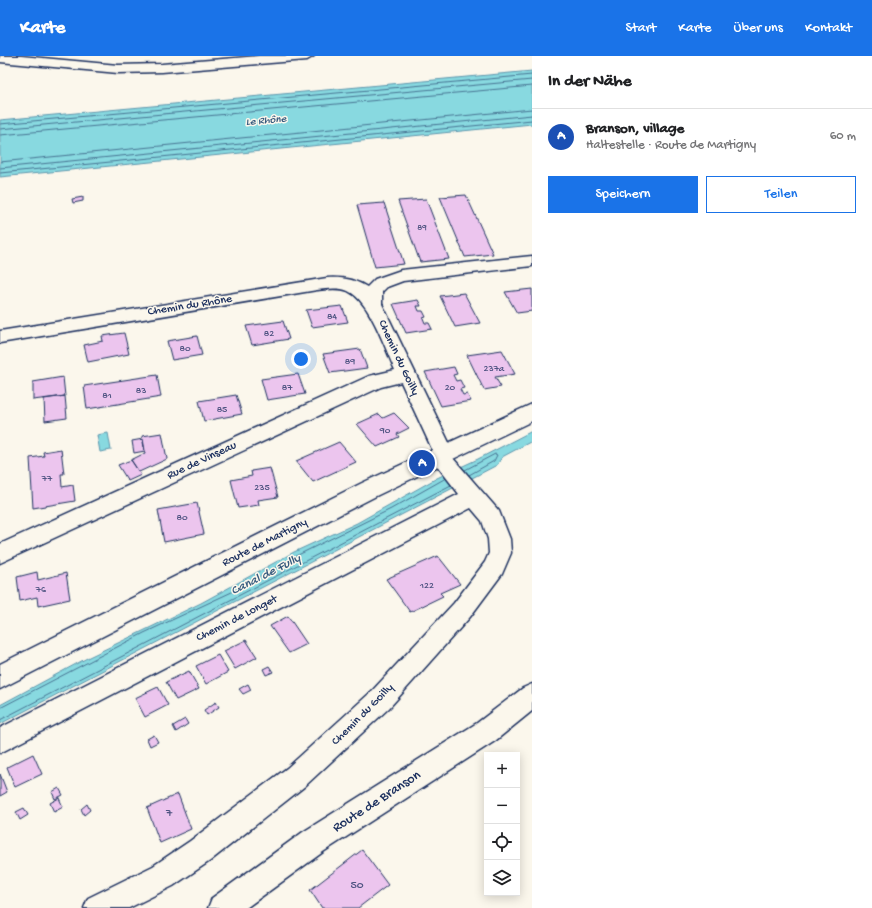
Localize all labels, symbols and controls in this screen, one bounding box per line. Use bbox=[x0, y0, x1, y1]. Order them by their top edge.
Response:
text: Karte bbox=[20, 17, 65, 40]
text: Start bbox=[626, 20, 656, 37]
text: Karte bbox=[678, 20, 712, 37]
text: Über uns bbox=[734, 20, 783, 37]
text: Kontakt bbox=[805, 20, 852, 37]
text: In der Nähe bbox=[548, 72, 631, 92]
water label: Le Rhône bbox=[245, 113, 288, 129]
text: Branson, village bbox=[586, 120, 684, 138]
text: A bbox=[557, 129, 565, 144]
text: 60 m bbox=[830, 129, 856, 144]
text: Haltestelle · Route de Martigny bbox=[586, 138, 756, 153]
button: Speichern bbox=[548, 176, 698, 213]
button: Teilen bbox=[706, 176, 856, 213]
house number: 89 bbox=[417, 223, 427, 234]
street label: Chemin du Rhône bbox=[147, 292, 234, 320]
house number: 84 bbox=[327, 311, 337, 323]
street label: Chemin du Goilly bbox=[374, 318, 422, 398]
house number: 82 bbox=[264, 328, 274, 340]
house number: 80 bbox=[179, 343, 191, 355]
your location bbox=[291, 349, 311, 369]
house number: 89 bbox=[345, 356, 355, 368]
house number: 237a bbox=[484, 363, 505, 375]
house number: 87 bbox=[282, 382, 293, 394]
house number: 20 bbox=[445, 382, 456, 394]
house number: 83 bbox=[136, 385, 146, 397]
house number: 81 bbox=[102, 390, 112, 402]
house number: 85 bbox=[217, 404, 227, 416]
house number: 90 bbox=[379, 425, 391, 437]
street label: Rue de Vinseau bbox=[165, 439, 239, 483]
pin: A bbox=[409, 448, 435, 478]
house number: 77 bbox=[41, 473, 53, 485]
house number: 235 bbox=[254, 482, 270, 494]
house number: 80 bbox=[176, 512, 188, 524]
street label: Route de Martigny bbox=[220, 516, 310, 570]
water label: Canal de Fully bbox=[229, 550, 305, 599]
house number: 122 bbox=[419, 580, 434, 592]
house number: 76 bbox=[35, 584, 47, 596]
street label: Chemin de Longet bbox=[194, 592, 281, 645]
street label: Chemin du Goilly bbox=[329, 681, 397, 749]
map controls bbox=[484, 752, 520, 896]
button: + bbox=[484, 752, 520, 788]
street label: Route de Branson bbox=[330, 767, 425, 837]
button: − bbox=[484, 788, 520, 824]
house number: 7 bbox=[165, 807, 173, 821]
button: locate bbox=[484, 824, 520, 860]
button: layers bbox=[484, 860, 520, 896]
house number: 50 bbox=[350, 879, 364, 893]

